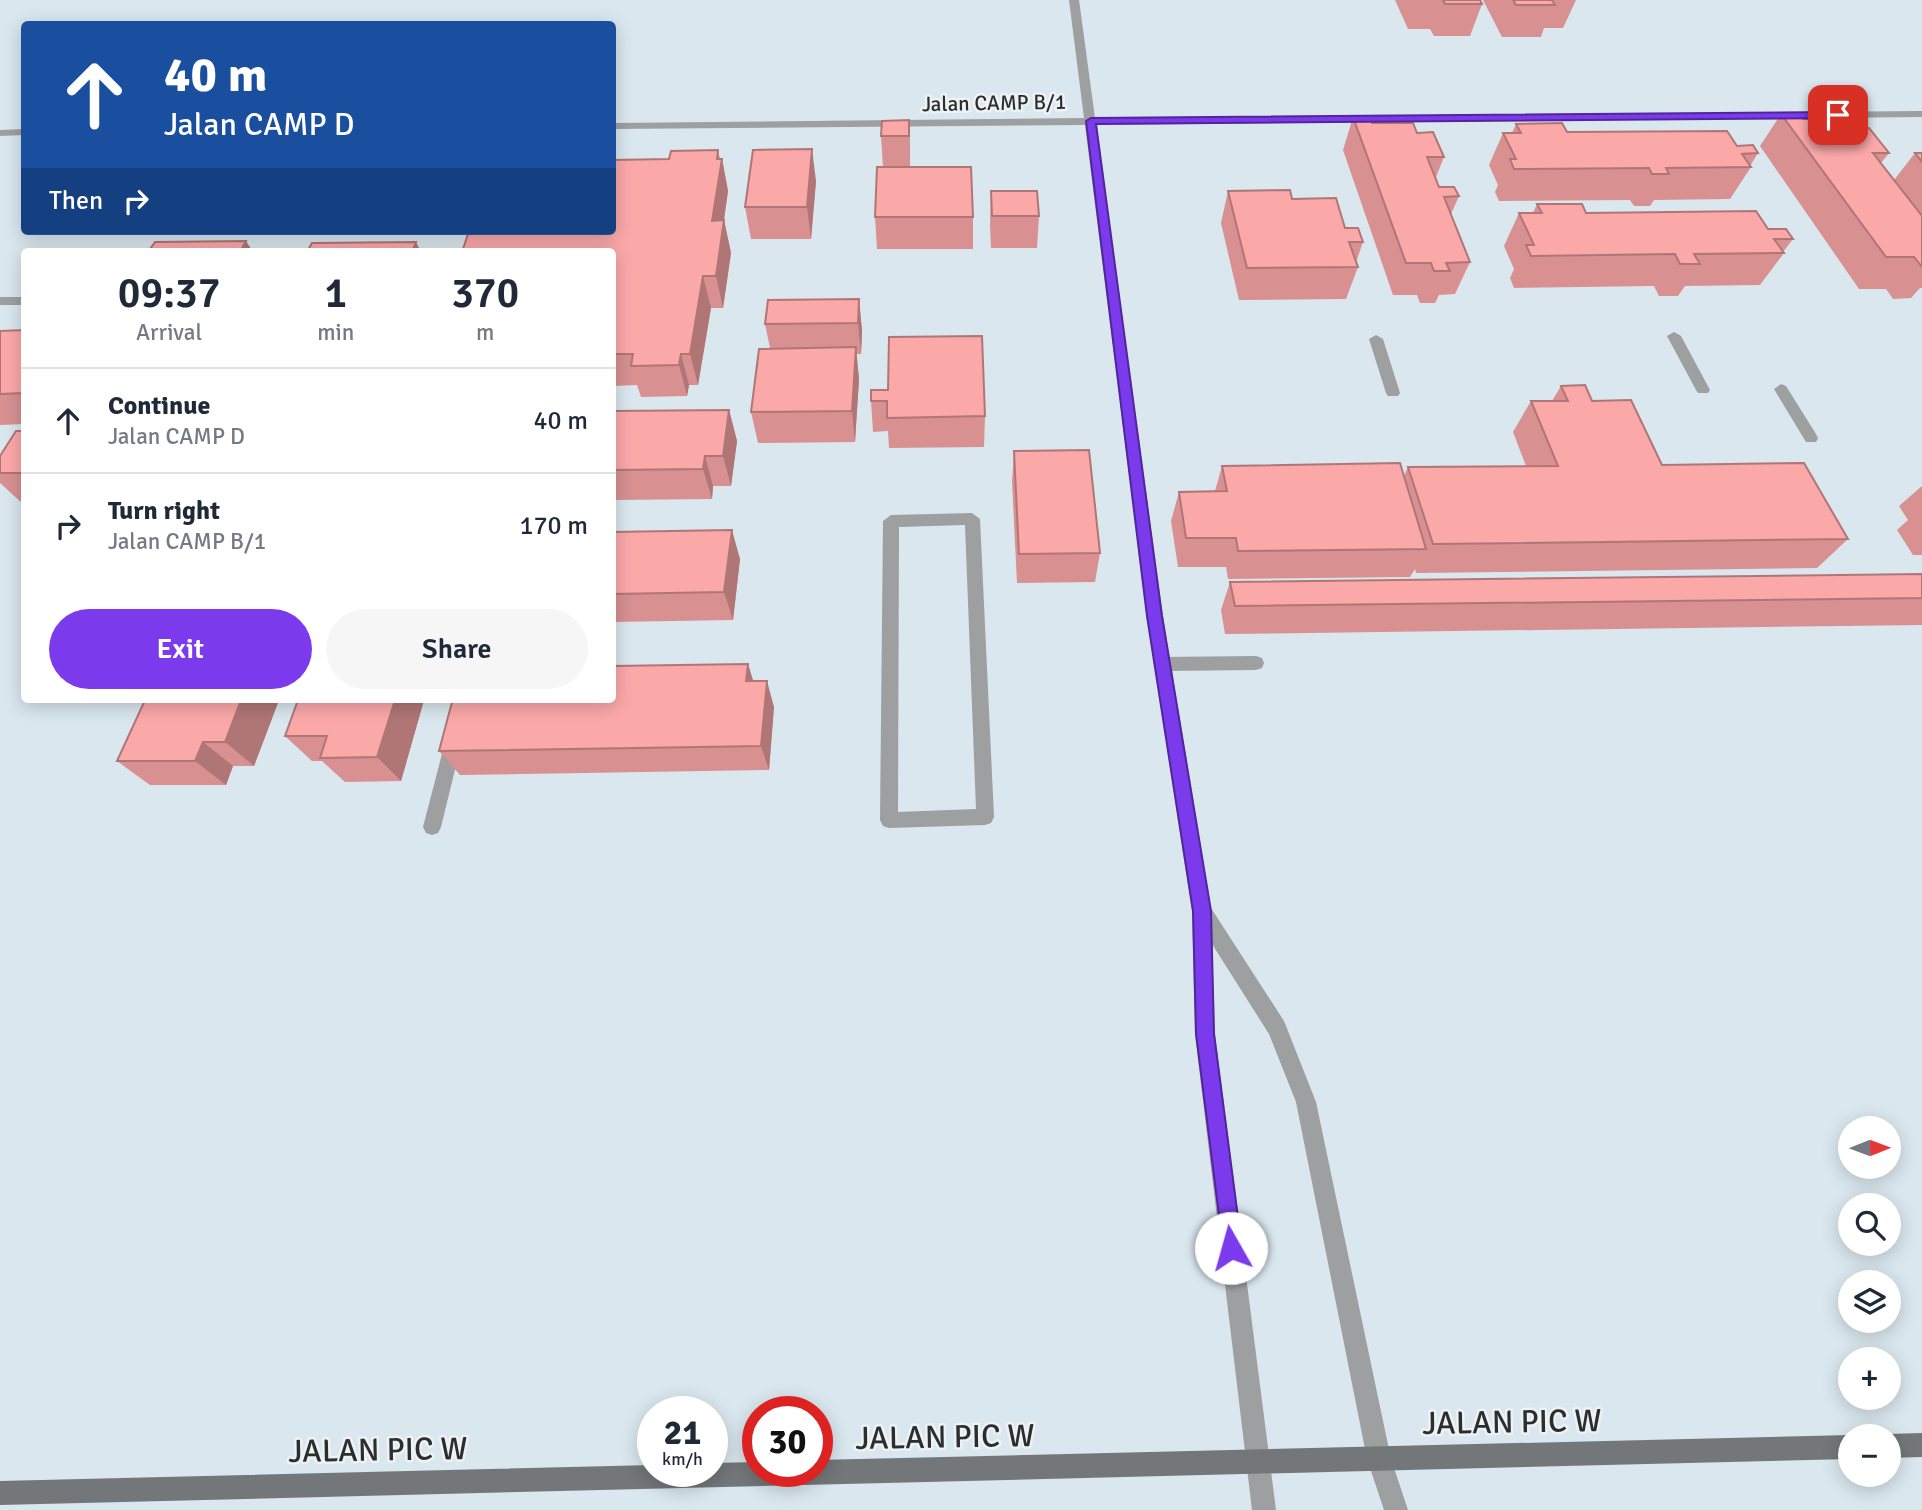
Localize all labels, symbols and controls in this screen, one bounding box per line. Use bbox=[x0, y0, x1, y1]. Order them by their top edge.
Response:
text: 40 m bbox=[164, 45, 267, 105]
icon: ahead bbox=[49, 49, 140, 140]
pin bbox=[1808, 85, 1868, 145]
street label: Jalan CAMP B/1 bbox=[922, 89, 1066, 117]
icon: arrive bbox=[1819, 96, 1857, 134]
text: Jalan CAMP D bbox=[164, 105, 355, 144]
icon: right bbox=[117, 182, 155, 220]
text: Then bbox=[49, 185, 103, 217]
text: 09:37 bbox=[118, 268, 220, 319]
text: 1 bbox=[324, 268, 347, 319]
text: 370 bbox=[451, 268, 519, 319]
text: Arrival bbox=[136, 318, 202, 347]
text: min bbox=[317, 318, 354, 347]
text: m bbox=[476, 318, 494, 347]
text: Continue bbox=[108, 390, 210, 422]
icon: ahead bbox=[49, 402, 87, 440]
text: 40 m bbox=[533, 405, 588, 437]
text: Jalan CAMP D bbox=[108, 422, 245, 451]
text: Turn right bbox=[108, 495, 220, 527]
icon: right bbox=[49, 507, 87, 545]
text: 170 m bbox=[519, 510, 588, 542]
text: Jalan CAMP B/1 bbox=[108, 527, 266, 556]
button: Exit bbox=[49, 609, 312, 689]
button: Share bbox=[326, 609, 588, 689]
north arrow bbox=[1838, 1116, 1900, 1180]
map controls bbox=[1838, 1116, 1901, 1487]
button: search bbox=[1838, 1193, 1901, 1256]
position arrow bbox=[1194, 1211, 1268, 1285]
button: layers bbox=[1838, 1270, 1901, 1333]
button: + bbox=[1838, 1347, 1901, 1410]
speed limit sign: 30 bbox=[742, 1396, 833, 1487]
street label: JALAN PIC W bbox=[1422, 1401, 1602, 1443]
text: 21 bbox=[664, 1411, 701, 1454]
street label: JALAN PIC W bbox=[855, 1416, 1035, 1458]
button: − bbox=[1838, 1424, 1901, 1487]
street label: JALAN PIC W bbox=[288, 1429, 468, 1471]
text: km/h bbox=[662, 1448, 703, 1470]

